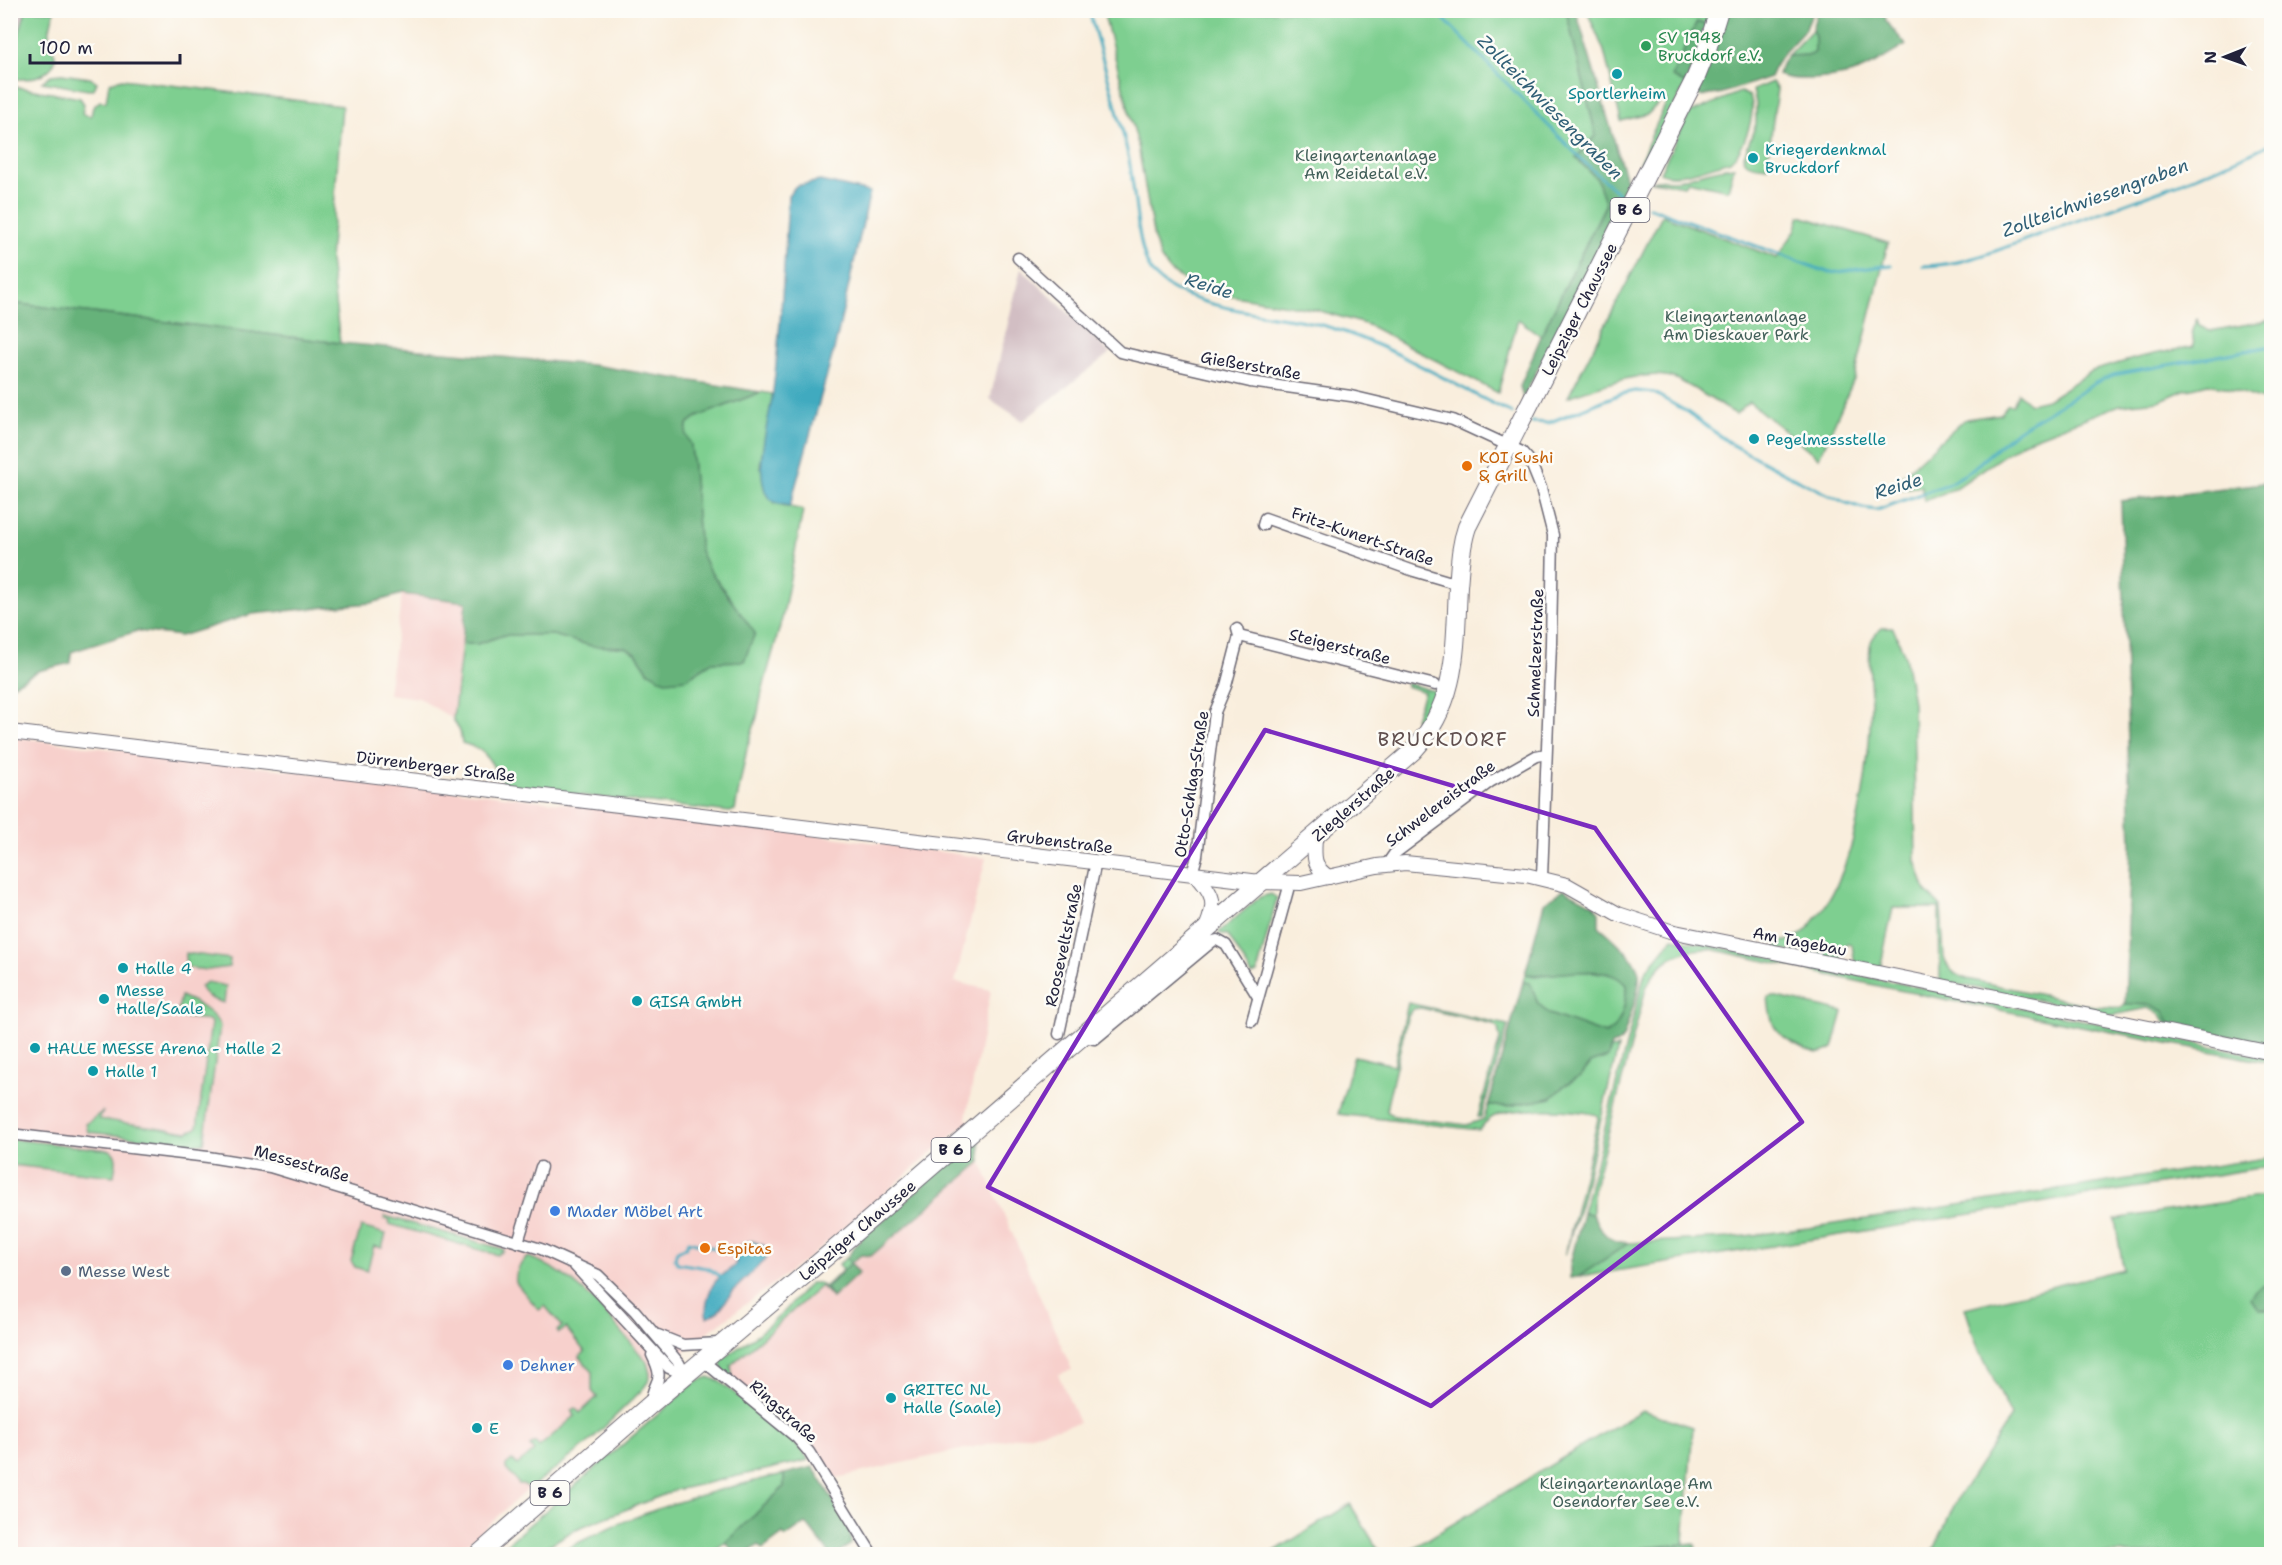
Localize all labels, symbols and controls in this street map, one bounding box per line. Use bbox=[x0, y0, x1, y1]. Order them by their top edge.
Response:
scale bar bbox=[30, 27, 180, 65]
place label: SV 1948 Bruckdorf e.V. bbox=[1658, 27, 1762, 66]
north arrow bbox=[2195, 27, 2255, 87]
water label: Zollteichwiesengraben bbox=[1472, 29, 1628, 185]
text: 100 m bbox=[39, 36, 93, 60]
marker: SV 1948 Bruckdorf e.V. bbox=[1639, 39, 1653, 53]
text: N bbox=[2200, 51, 2221, 64]
marker: Sportlerheim bbox=[1610, 67, 1624, 81]
place label: Sportlerheim bbox=[1568, 83, 1666, 104]
place label: Kriegerdenkmal Bruckdorf bbox=[1765, 139, 1886, 178]
park label: Kleingartenanlage Am Reidetal e.V. bbox=[1295, 145, 1437, 184]
marker: Kriegerdenkmal Bruckdorf bbox=[1746, 151, 1760, 165]
water label: Zollteichwiesengraben bbox=[1998, 153, 2192, 243]
road number: B 6 bbox=[1610, 198, 1650, 222]
street label: Leipziger Chaussee bbox=[1537, 239, 1622, 379]
water label: Reide bbox=[1182, 267, 1236, 305]
park label: Kleingartenanlage Am Dieskauer Park bbox=[1663, 306, 1809, 345]
street label: Gießerstraße bbox=[1199, 346, 1303, 385]
place label: Pegelmessstelle bbox=[1766, 429, 1886, 450]
marker: Pegelmessstelle bbox=[1747, 432, 1761, 446]
place label: KOI Sushi & Grill bbox=[1479, 447, 1554, 486]
marker: KOI Sushi & Grill bbox=[1460, 459, 1474, 473]
water label: Reide bbox=[1871, 467, 1925, 505]
street label: Fritz-Kunert-Straße bbox=[1289, 502, 1437, 571]
street label: Schmelzerstraße bbox=[1523, 588, 1548, 718]
street label: Steigerstraße bbox=[1287, 624, 1393, 669]
street label: Otto-Schlag-Straße bbox=[1169, 709, 1213, 859]
district label: BRUCKDORF bbox=[1377, 726, 1509, 752]
street label: Dürrenberger Straße bbox=[355, 746, 517, 787]
street label: Schwelereistraße bbox=[1381, 755, 1499, 852]
street label: Zieglerstraße bbox=[1307, 763, 1399, 846]
street label: Grubenstraße bbox=[1006, 825, 1114, 858]
street label: Rooseveltstraße bbox=[1040, 882, 1087, 1009]
street label: Am Tagebau bbox=[1751, 922, 1849, 961]
place label: Halle 4 bbox=[135, 958, 192, 979]
marker: Halle 4 bbox=[116, 961, 130, 975]
place label: Messe Halle/Saale bbox=[116, 980, 204, 1019]
place label: GISA GmbH bbox=[649, 991, 742, 1012]
marker: Messe Halle/Saale bbox=[97, 992, 111, 1006]
marker: GISA GmbH bbox=[630, 994, 644, 1008]
place label: HALLE MESSE Arena - Halle 2 bbox=[47, 1038, 282, 1059]
marker: HALLE MESSE Arena - Halle 2 bbox=[28, 1041, 42, 1055]
place label: Halle 1 bbox=[105, 1061, 157, 1082]
marker: Halle 1 bbox=[86, 1064, 100, 1078]
road number: B 6 bbox=[932, 1138, 970, 1162]
street label: Messestraße bbox=[252, 1140, 352, 1187]
street label: Leipziger Chaussee bbox=[794, 1175, 920, 1286]
place label: Mader Möbel Art bbox=[567, 1201, 703, 1222]
marker: Mader Möbel Art bbox=[548, 1204, 562, 1218]
place label: Espitas bbox=[717, 1238, 772, 1259]
marker: Espitas bbox=[698, 1241, 712, 1255]
place label: Messe West bbox=[78, 1261, 170, 1282]
marker: Messe West bbox=[59, 1264, 73, 1278]
place label: Dehner bbox=[520, 1355, 575, 1376]
marker: Dehner bbox=[501, 1358, 515, 1372]
street label: Ringstraße bbox=[745, 1375, 822, 1448]
place label: GRITEC NL Halle (Saale) bbox=[903, 1379, 1001, 1418]
marker: GRITEC NL Halle (Saale) bbox=[884, 1391, 898, 1405]
place label: E bbox=[489, 1418, 499, 1439]
marker: E bbox=[470, 1421, 484, 1435]
park label: Kleingartenanlage Am Osendorfer See e.V. bbox=[1539, 1473, 1713, 1512]
road number: B 6 bbox=[530, 1481, 570, 1505]

